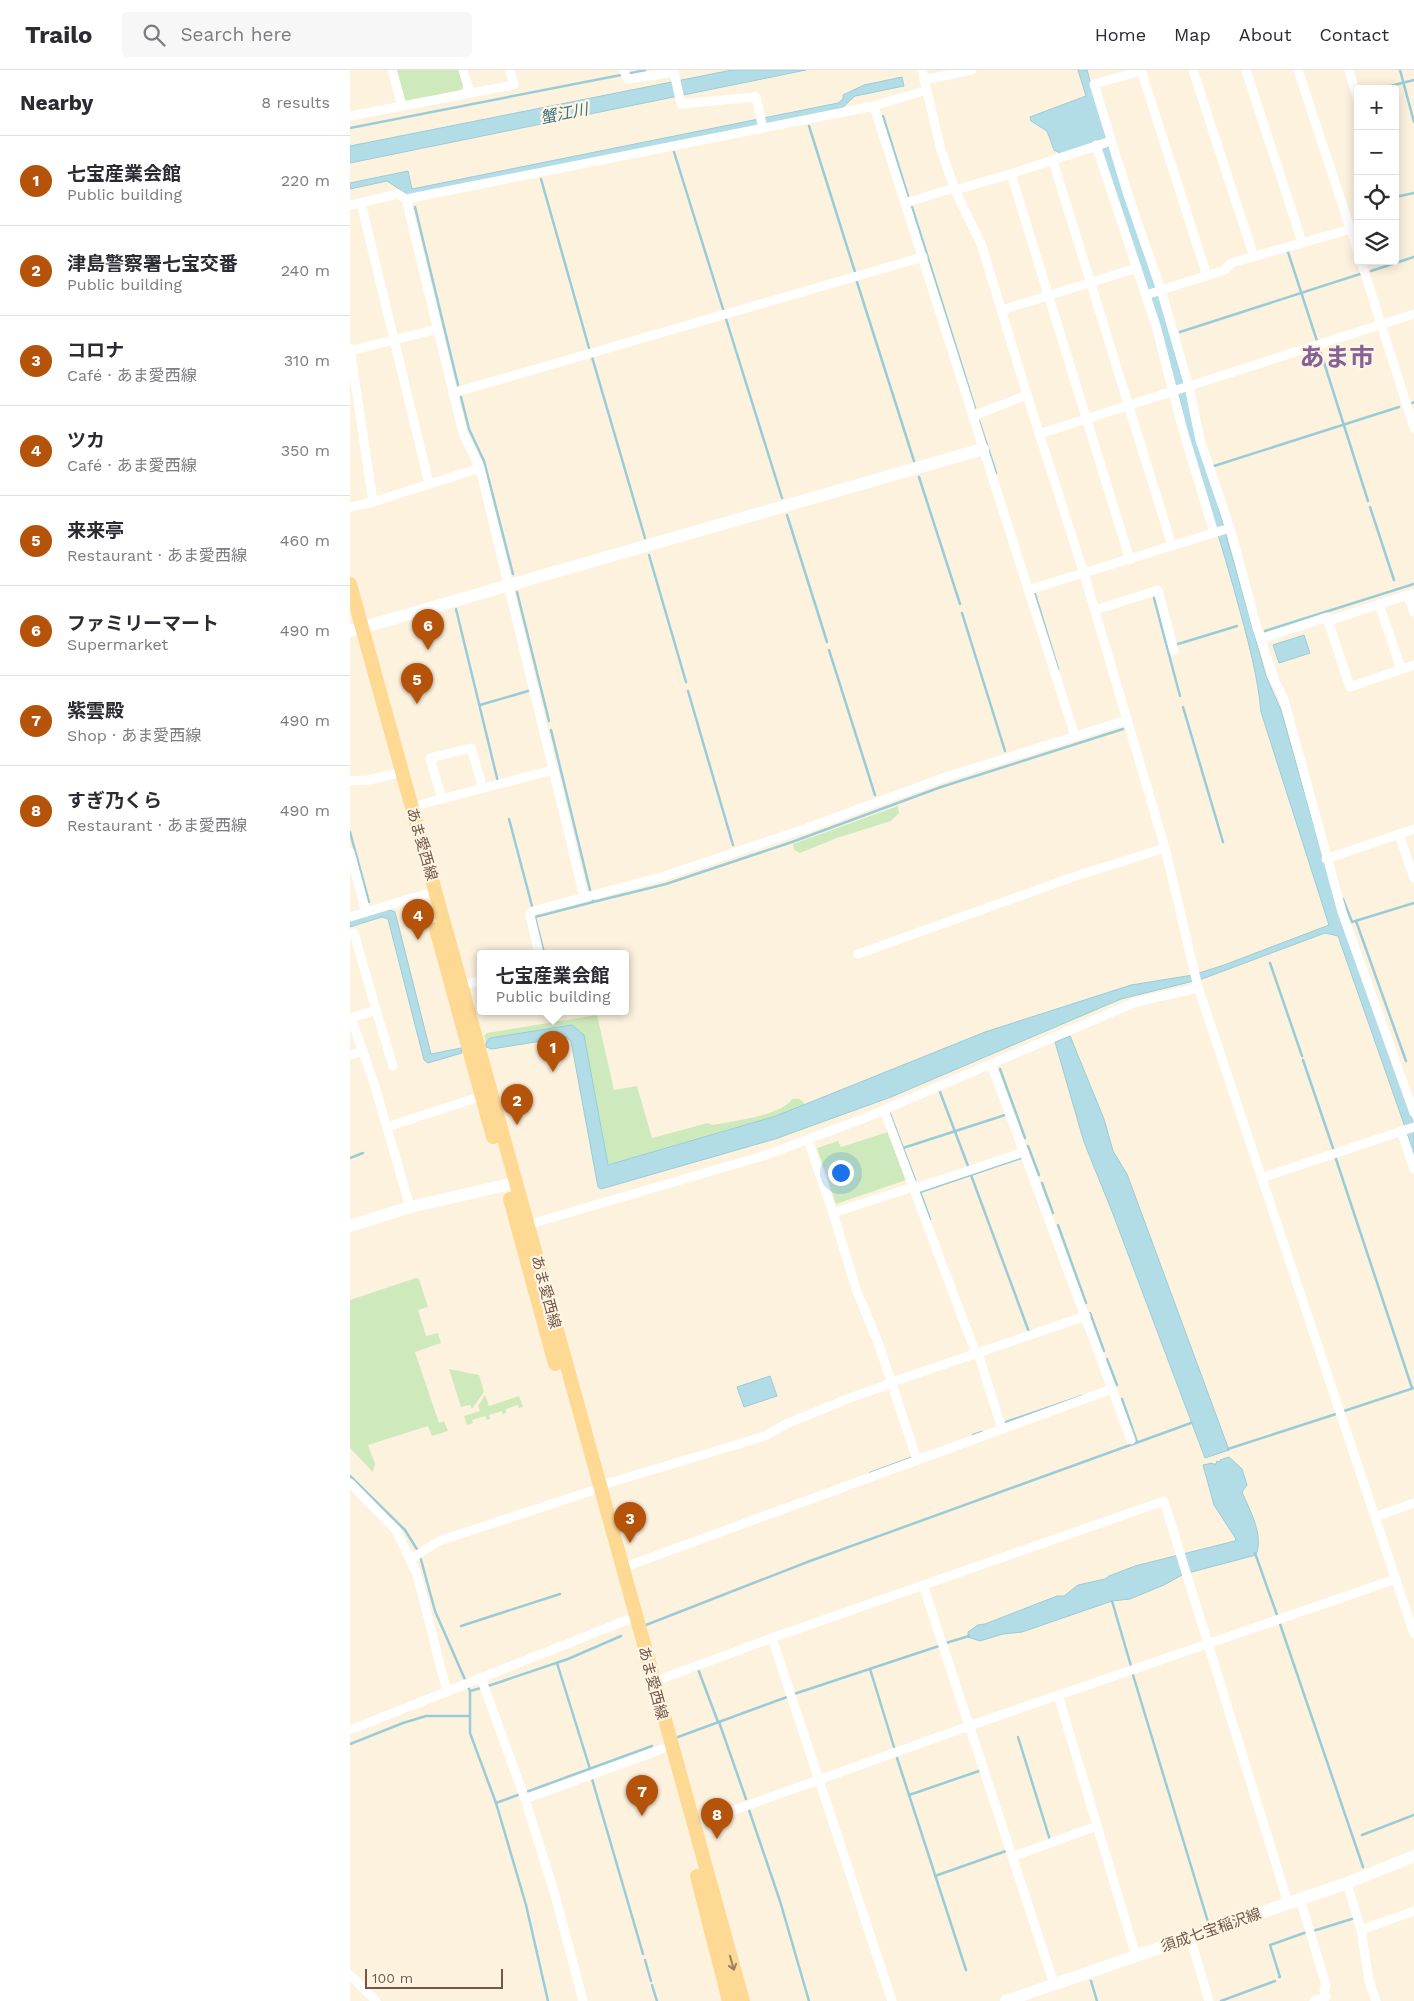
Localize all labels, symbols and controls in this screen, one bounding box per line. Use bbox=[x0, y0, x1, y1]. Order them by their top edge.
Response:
search box bbox=[122, 12, 472, 57]
text: Trailo bbox=[25, 21, 92, 49]
icon: search bbox=[140, 21, 168, 49]
text: Search here bbox=[180, 23, 292, 46]
text: Home bbox=[1095, 24, 1146, 45]
text: Map bbox=[1174, 24, 1211, 45]
text: About bbox=[1239, 24, 1291, 45]
text: Contact bbox=[1319, 24, 1389, 45]
map controls bbox=[1354, 85, 1399, 265]
button: + bbox=[1354, 85, 1399, 130]
text: Nearby bbox=[20, 90, 93, 115]
text: 8 results bbox=[261, 93, 330, 112]
water label: 蟹江川 bbox=[539, 99, 591, 127]
button: − bbox=[1354, 130, 1399, 175]
text: 七宝産業会館 bbox=[67, 162, 181, 185]
text: 1 bbox=[33, 171, 39, 190]
text: 220 m bbox=[281, 171, 330, 190]
button: locate bbox=[1354, 175, 1399, 220]
text: Public building bbox=[67, 185, 182, 204]
button: layers bbox=[1354, 220, 1399, 265]
text: 津島警察署七宝交番 bbox=[67, 252, 238, 275]
text: 2 bbox=[31, 261, 41, 280]
text: 240 m bbox=[281, 261, 330, 280]
text: Public building bbox=[67, 275, 182, 294]
text: コロナ bbox=[67, 339, 124, 362]
district label: あま市 bbox=[1299, 343, 1375, 372]
text: 3 bbox=[31, 351, 41, 370]
text: 310 m bbox=[284, 351, 330, 370]
text: Café · あま愛西線 bbox=[67, 366, 197, 385]
text: ツカ bbox=[67, 429, 105, 452]
text: 4 bbox=[31, 441, 41, 460]
text: 350 m bbox=[281, 441, 330, 460]
text: Café · あま愛西線 bbox=[67, 456, 197, 475]
text: 来来亭 bbox=[67, 519, 124, 542]
text: 5 bbox=[31, 531, 41, 550]
text: 460 m bbox=[280, 531, 330, 550]
text: Restaurant · あま愛西線 bbox=[67, 546, 247, 565]
pin: 6 bbox=[412, 609, 444, 650]
text: ファミリーマート bbox=[67, 612, 219, 635]
text: 6 bbox=[31, 621, 41, 640]
text: 490 m bbox=[280, 621, 330, 640]
text: Supermarket bbox=[67, 635, 168, 654]
pin: 5 bbox=[401, 663, 433, 704]
text: 紫雲殿 bbox=[67, 699, 124, 722]
text: 7 bbox=[31, 711, 41, 730]
text: 490 m bbox=[280, 711, 330, 730]
text: Shop · あま愛西線 bbox=[67, 726, 201, 745]
text: すぎ乃くら bbox=[67, 789, 162, 812]
text: 8 bbox=[31, 801, 41, 820]
text: 490 m bbox=[280, 801, 330, 820]
street label: あま愛西線 bbox=[403, 805, 441, 883]
text: Restaurant · あま愛西線 bbox=[67, 816, 247, 835]
pin: 4 bbox=[402, 899, 434, 940]
popup bbox=[477, 950, 629, 1015]
text: 七宝産業会館 bbox=[496, 964, 610, 987]
text: Public building bbox=[496, 987, 611, 1006]
pin: 1 bbox=[537, 1031, 569, 1072]
pin: 2 bbox=[501, 1084, 533, 1125]
your location bbox=[828, 1160, 854, 1186]
street label: あま愛西線 bbox=[528, 1253, 564, 1331]
pin: 3 bbox=[614, 1502, 646, 1543]
street label: あま愛西線 bbox=[635, 1644, 671, 1722]
pin: 7 bbox=[626, 1775, 658, 1816]
pin: 8 bbox=[701, 1798, 733, 1839]
street label: 須成七宝稲沢線 bbox=[1158, 1904, 1264, 1956]
one-way arrow bbox=[727, 1955, 737, 1971]
scale bar bbox=[365, 1966, 502, 1989]
text: 100 m bbox=[372, 1970, 413, 1986]

